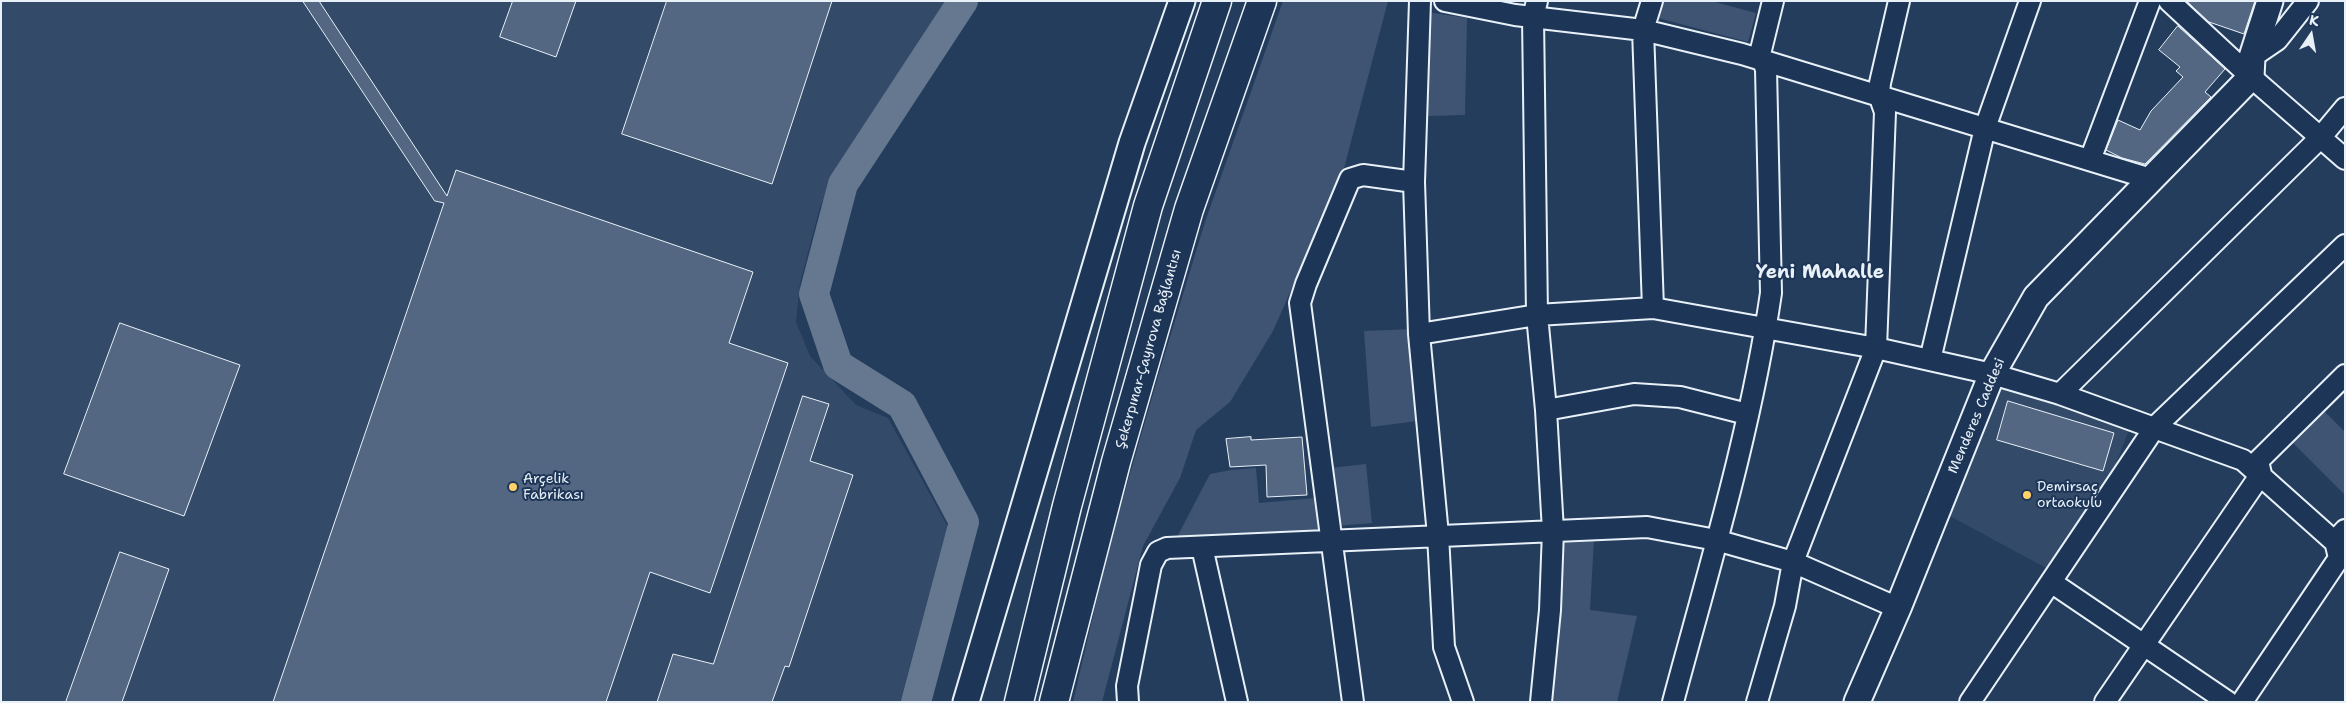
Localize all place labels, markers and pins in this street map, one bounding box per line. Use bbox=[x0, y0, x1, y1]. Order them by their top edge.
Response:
place label: Arçelik Fabrikası bbox=[523, 471, 584, 504]
place label: Demirsaç ortaokulu bbox=[2037, 479, 2102, 512]
marker: Arçelik Fabrikası bbox=[507, 481, 519, 493]
marker: Demirsaç ortaokulu bbox=[2021, 489, 2033, 501]

